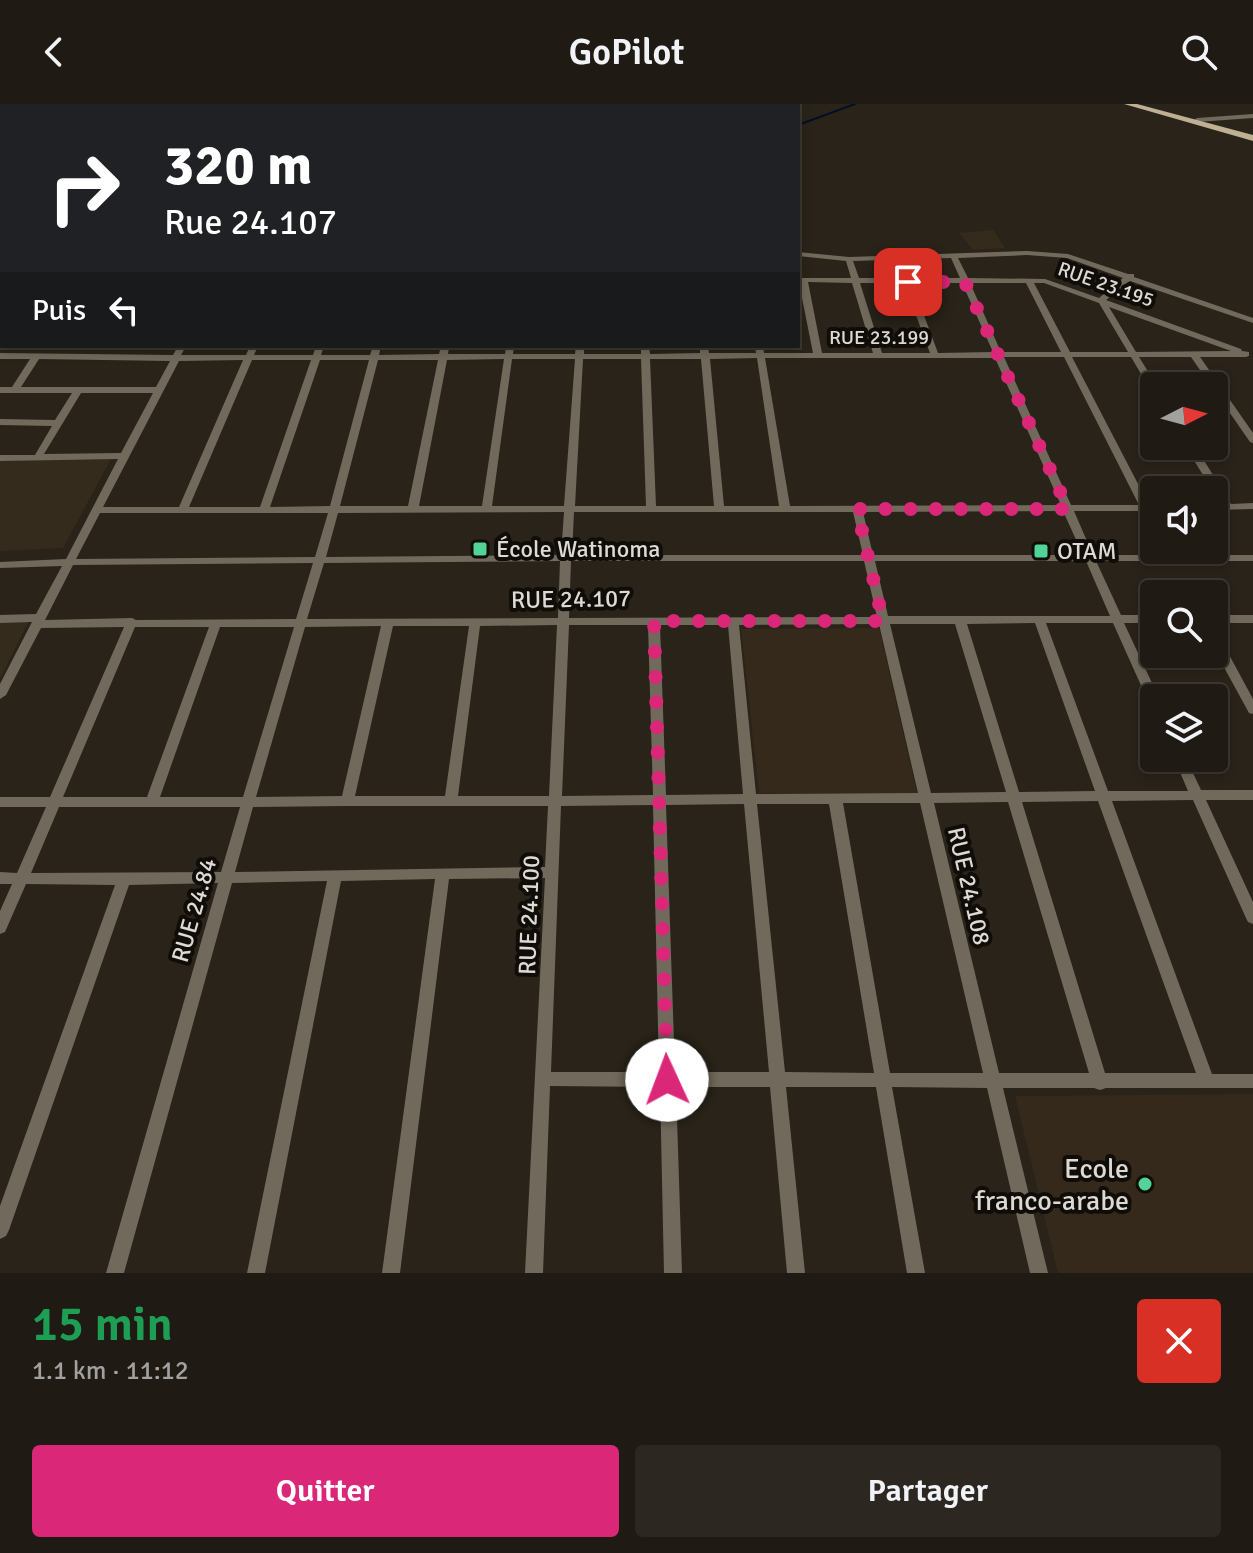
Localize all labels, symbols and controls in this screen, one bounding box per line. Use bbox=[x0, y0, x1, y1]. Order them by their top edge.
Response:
icon: back bbox=[32, 30, 76, 74]
text: GoPilot bbox=[569, 30, 684, 75]
icon: search bbox=[1177, 30, 1221, 74]
text: 320 m bbox=[164, 131, 312, 200]
icon: right bbox=[32, 136, 136, 240]
text: Rue 24.107 bbox=[164, 200, 337, 245]
pin bbox=[874, 248, 942, 316]
street label: RUE 23.195 bbox=[1054, 256, 1157, 313]
icon: arrive bbox=[886, 260, 930, 304]
icon: left bbox=[102, 288, 146, 332]
text: Puis bbox=[32, 292, 86, 329]
street label: RUE 23.199 bbox=[829, 325, 929, 350]
north arrow bbox=[1140, 372, 1228, 460]
map controls bbox=[1140, 372, 1228, 772]
button: sound bbox=[1140, 476, 1228, 564]
place label: École Watinoma bbox=[496, 534, 660, 564]
place label: OTAM bbox=[1057, 536, 1117, 566]
marker: École Watinoma bbox=[471, 540, 489, 558]
marker: OTAM bbox=[1032, 542, 1050, 560]
button: search bbox=[1140, 580, 1228, 668]
street label: RUE 24.107 bbox=[511, 583, 631, 615]
button: layers bbox=[1140, 684, 1228, 772]
street label: RUE 24.108 bbox=[941, 824, 997, 948]
street label: RUE 24.84 bbox=[165, 854, 223, 966]
street label: RUE 24.100 bbox=[512, 854, 546, 976]
position arrow bbox=[625, 1038, 709, 1122]
place label: Ecole franco-arabe bbox=[975, 1152, 1129, 1218]
marker: Ecole franco-arabe bbox=[1136, 1175, 1154, 1193]
text: 15 min bbox=[32, 1295, 173, 1354]
button: close bbox=[1137, 1299, 1221, 1383]
text: 1.1 km · 11:12 bbox=[32, 1355, 189, 1387]
button: Quitter bbox=[32, 1445, 619, 1537]
button: Partager bbox=[635, 1445, 1221, 1537]

